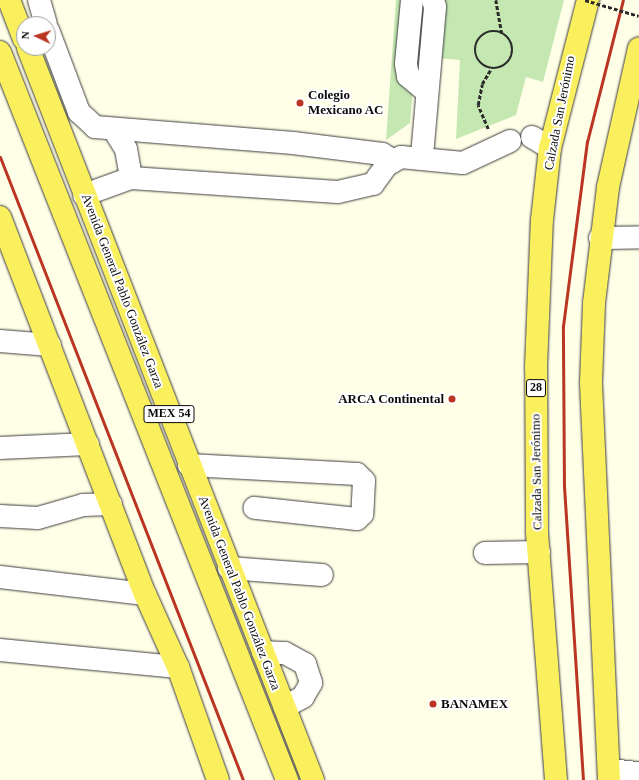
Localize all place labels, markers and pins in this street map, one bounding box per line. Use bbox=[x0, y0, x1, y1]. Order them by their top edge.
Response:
place label: Colegio Mexicano AC bbox=[308, 88, 384, 119]
marker: Colegio Mexicano AC bbox=[295, 98, 305, 108]
place label: ARCA Continental bbox=[337, 391, 444, 407]
marker: ARCA Continental bbox=[447, 394, 457, 404]
place label: BANAMEX bbox=[441, 696, 508, 712]
marker: BANAMEX bbox=[428, 699, 438, 709]

